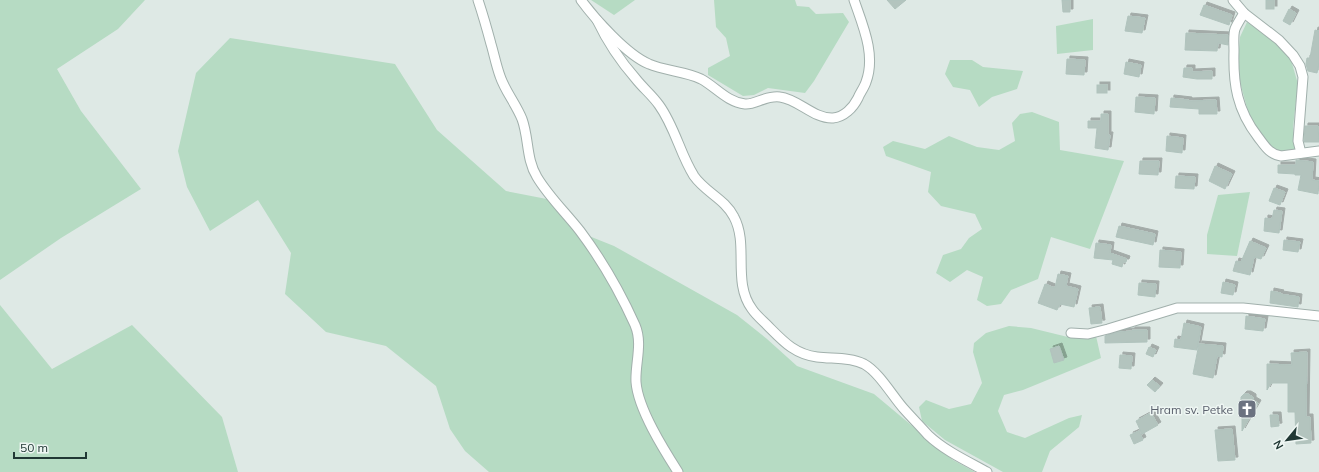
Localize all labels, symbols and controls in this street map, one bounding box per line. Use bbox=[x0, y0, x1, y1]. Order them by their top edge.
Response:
church icon: Hram sv. Petke bbox=[1236, 398, 1258, 420]
place label: Hram sv. Petke bbox=[1150, 402, 1233, 417]
north arrow bbox=[1267, 420, 1307, 460]
scale bar bbox=[14, 434, 86, 460]
text: N bbox=[1270, 438, 1286, 452]
text: 50 m bbox=[20, 440, 48, 455]

